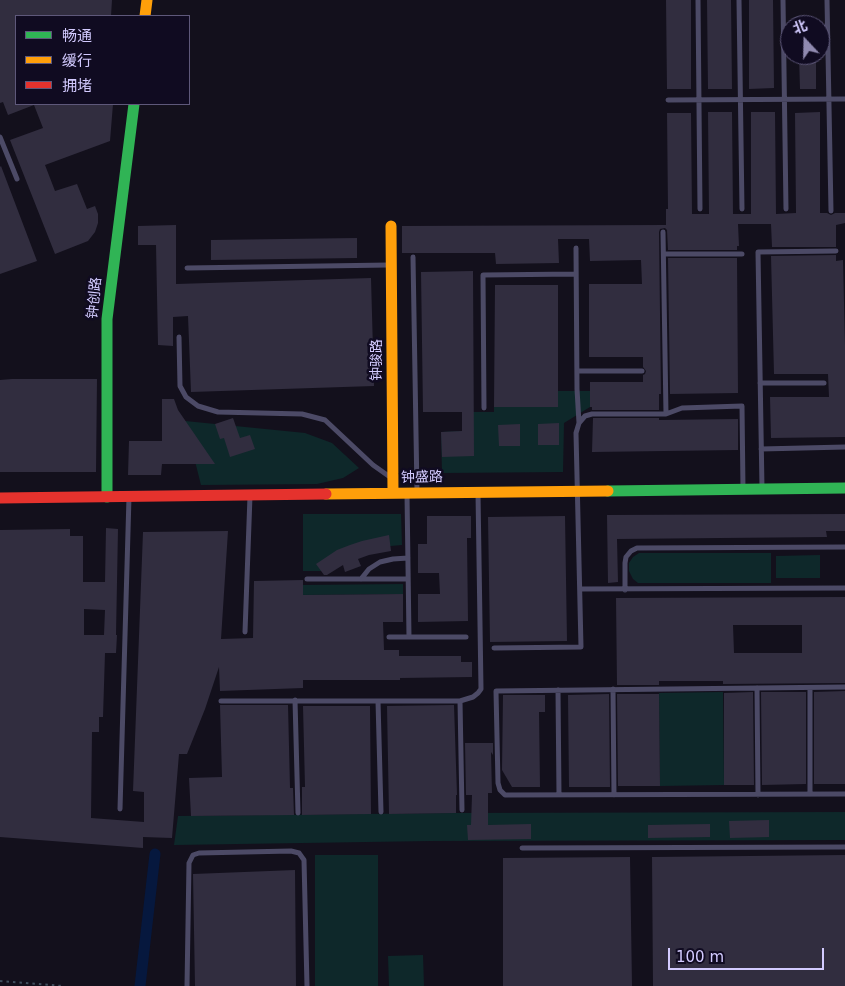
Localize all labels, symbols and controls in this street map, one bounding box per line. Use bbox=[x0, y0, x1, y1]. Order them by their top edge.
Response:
legend bbox=[15, 15, 190, 105]
north arrow bbox=[780, 15, 830, 65]
text: 北 bbox=[791, 17, 809, 37]
text: 畅通 bbox=[62, 27, 92, 45]
text: 缓行 bbox=[62, 52, 92, 70]
text: 拥堵 bbox=[62, 77, 92, 95]
street label: 钟创路 bbox=[84, 276, 106, 320]
street label: 钟骏路 bbox=[369, 339, 385, 381]
street label: 钟盛路 bbox=[401, 469, 443, 487]
scale bar bbox=[670, 938, 826, 970]
text: 100 m bbox=[676, 948, 724, 966]

